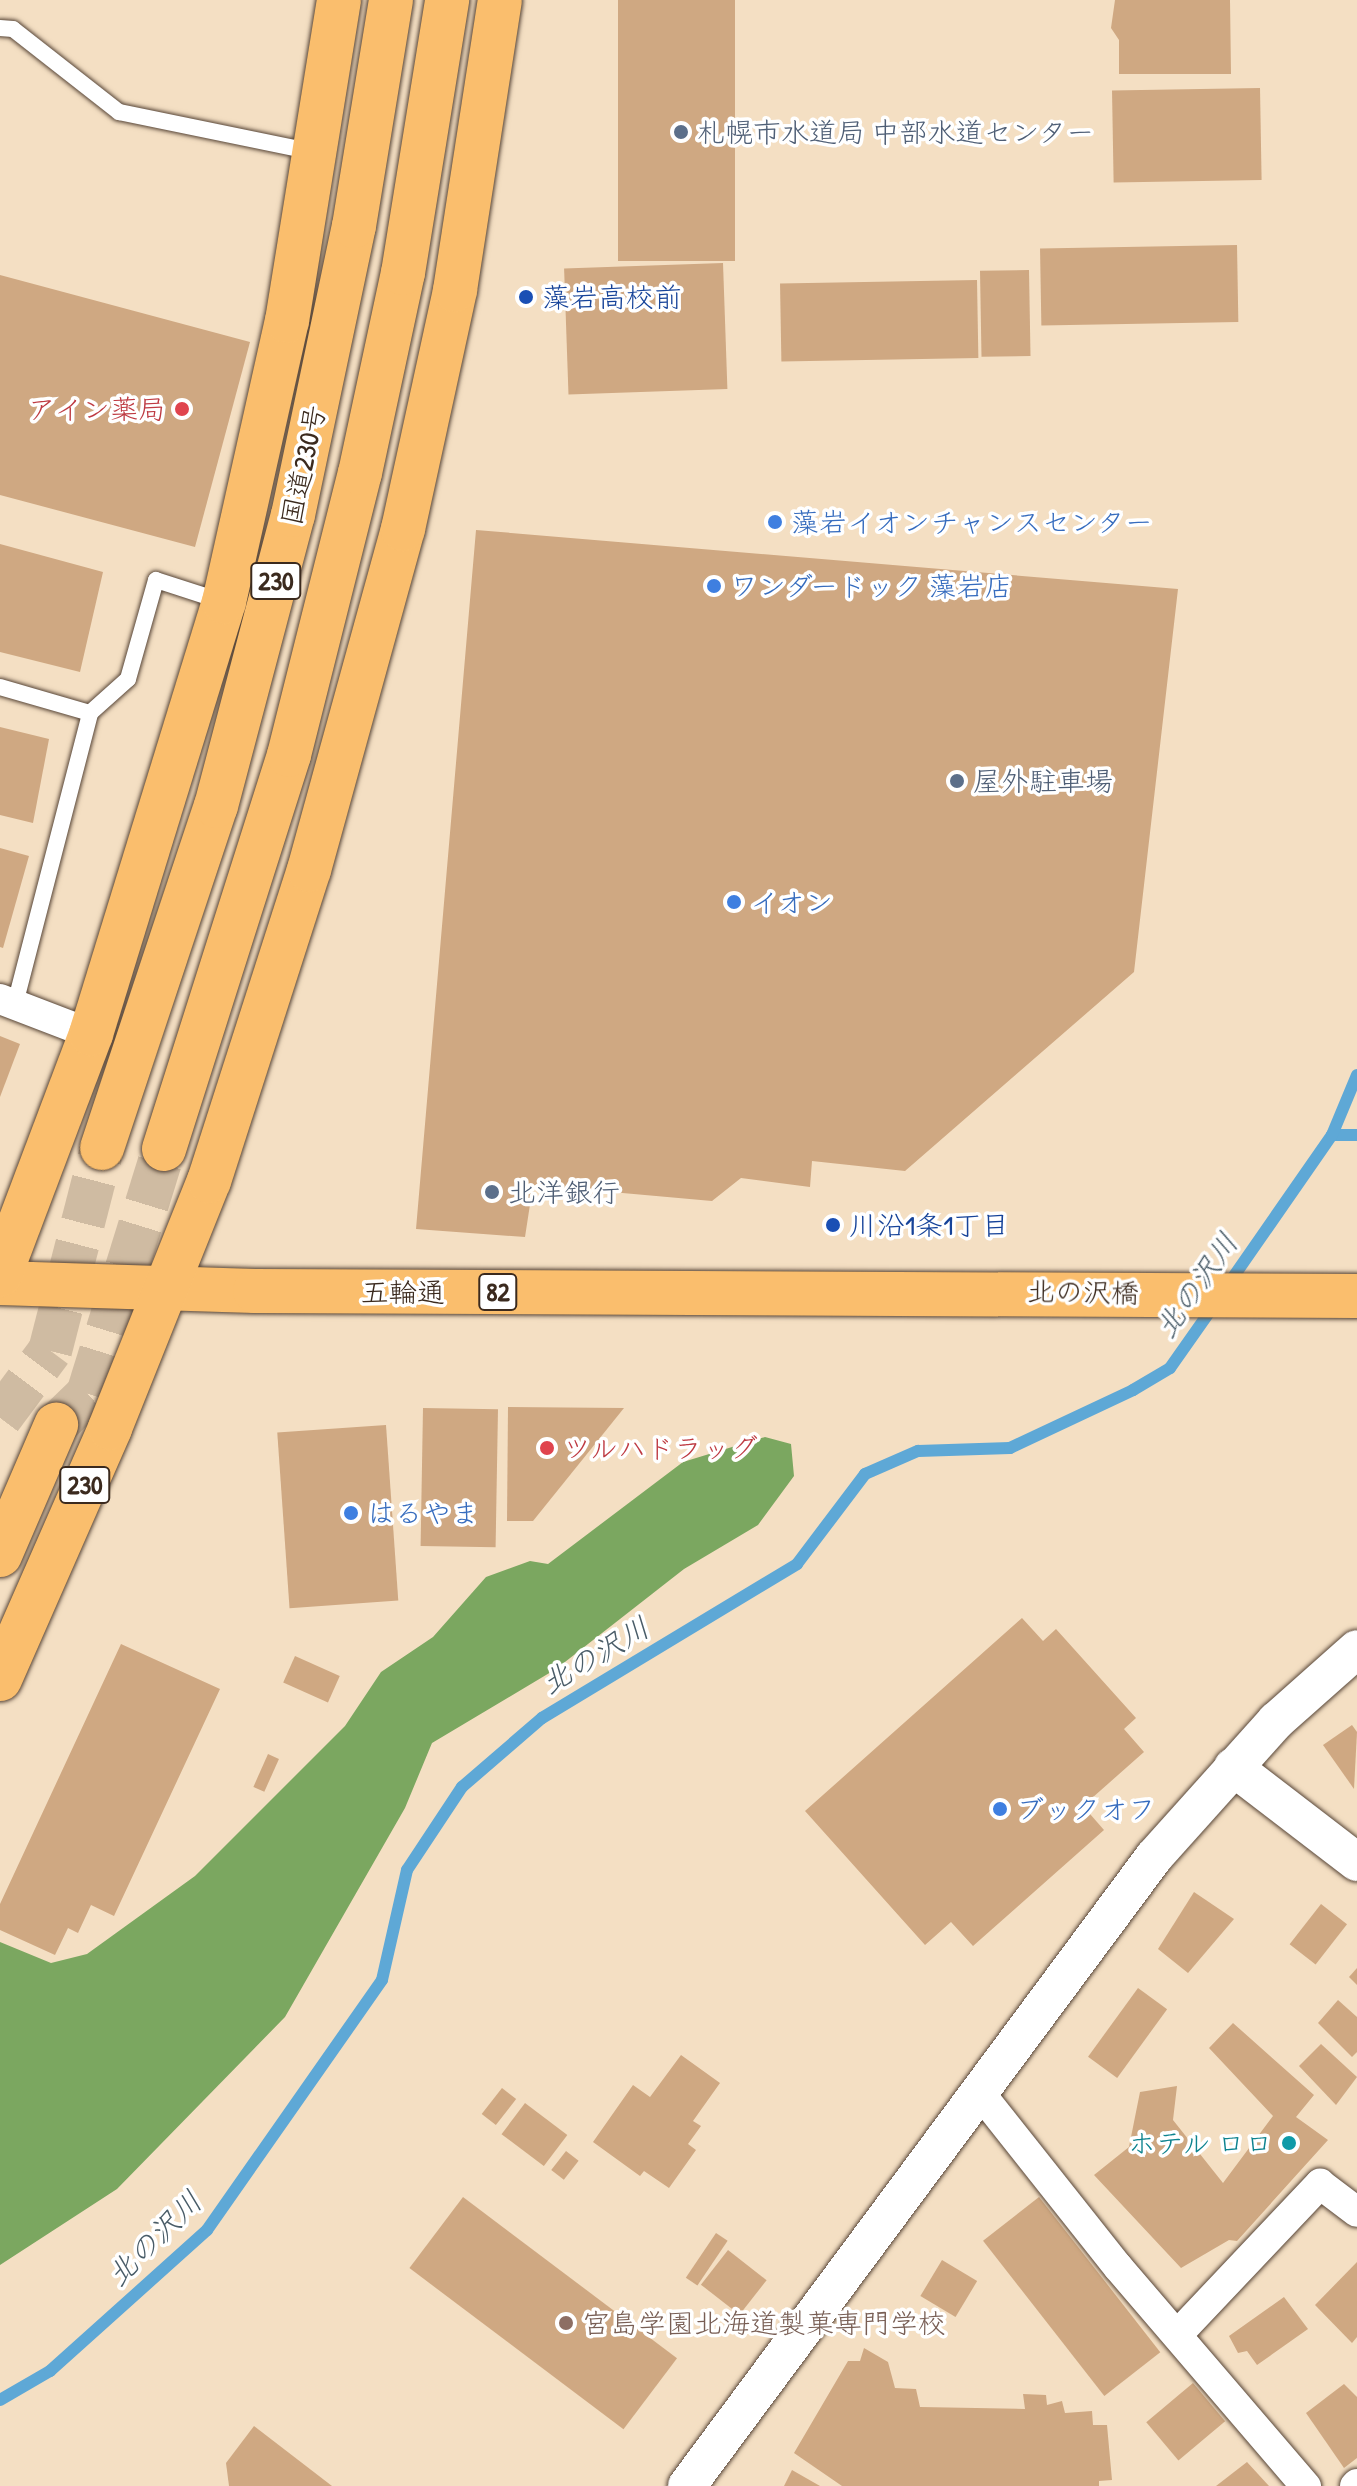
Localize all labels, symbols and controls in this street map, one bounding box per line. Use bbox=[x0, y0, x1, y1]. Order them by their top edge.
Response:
place label: 札幌市水道局 中部水道センター bbox=[697, 115, 1095, 149]
marker: 札幌市水道局 中部水道センター bbox=[672, 123, 690, 141]
place label: 藻岩高校前 bbox=[542, 280, 682, 314]
marker: 藻岩高校前 bbox=[517, 288, 535, 306]
place label: アイン薬局 bbox=[26, 392, 166, 426]
marker: アイン薬局 bbox=[173, 400, 191, 418]
street label: 国道230号 bbox=[274, 402, 332, 528]
place label: 藻岩イオンチャンスセンター bbox=[791, 505, 1155, 539]
marker: 藻岩イオンチャンスセンター bbox=[766, 513, 784, 531]
road number: 230 bbox=[250, 559, 302, 603]
place label: ワンダードック 藻岩店 bbox=[730, 569, 1014, 603]
marker: ワンダードック 藻岩店 bbox=[705, 577, 723, 595]
place label: 屋外駐車場 bbox=[973, 764, 1113, 798]
marker: 屋外駐車場 bbox=[948, 772, 966, 790]
place label: イオン bbox=[750, 885, 834, 919]
marker: イオン bbox=[725, 893, 743, 911]
place label: 北洋銀行 bbox=[508, 1175, 620, 1209]
marker: 北洋銀行 bbox=[483, 1183, 501, 1201]
place label: 川沿1条1丁目 bbox=[849, 1208, 1009, 1242]
marker: 川沿1条1丁目 bbox=[824, 1216, 842, 1234]
water label: 北の沢川 bbox=[1147, 1226, 1245, 1344]
road number: 82 bbox=[478, 1270, 518, 1314]
street label: 北の沢橋 bbox=[1027, 1274, 1139, 1310]
street label: 五輪通 bbox=[361, 1275, 445, 1309]
place label: ツルハドラッグ bbox=[563, 1431, 759, 1465]
marker: ツルハドラッグ bbox=[538, 1439, 556, 1457]
road number: 230 bbox=[59, 1463, 111, 1507]
place label: はるやま bbox=[367, 1496, 479, 1530]
marker: はるやま bbox=[342, 1504, 360, 1522]
water label: 北の沢川 bbox=[534, 1609, 656, 1701]
place label: ブックオフ bbox=[1016, 1792, 1156, 1826]
marker: ブックオフ bbox=[991, 1800, 1009, 1818]
place label: ホテル ロロ bbox=[1127, 2126, 1273, 2160]
marker: ホテル ロロ bbox=[1280, 2134, 1298, 2152]
water label: 北の沢川 bbox=[99, 2183, 209, 2293]
place label: 宮島学園北海道製菓専門学校 bbox=[582, 2306, 946, 2340]
marker: 宮島学園北海道製菓専門学校 bbox=[557, 2314, 575, 2332]

